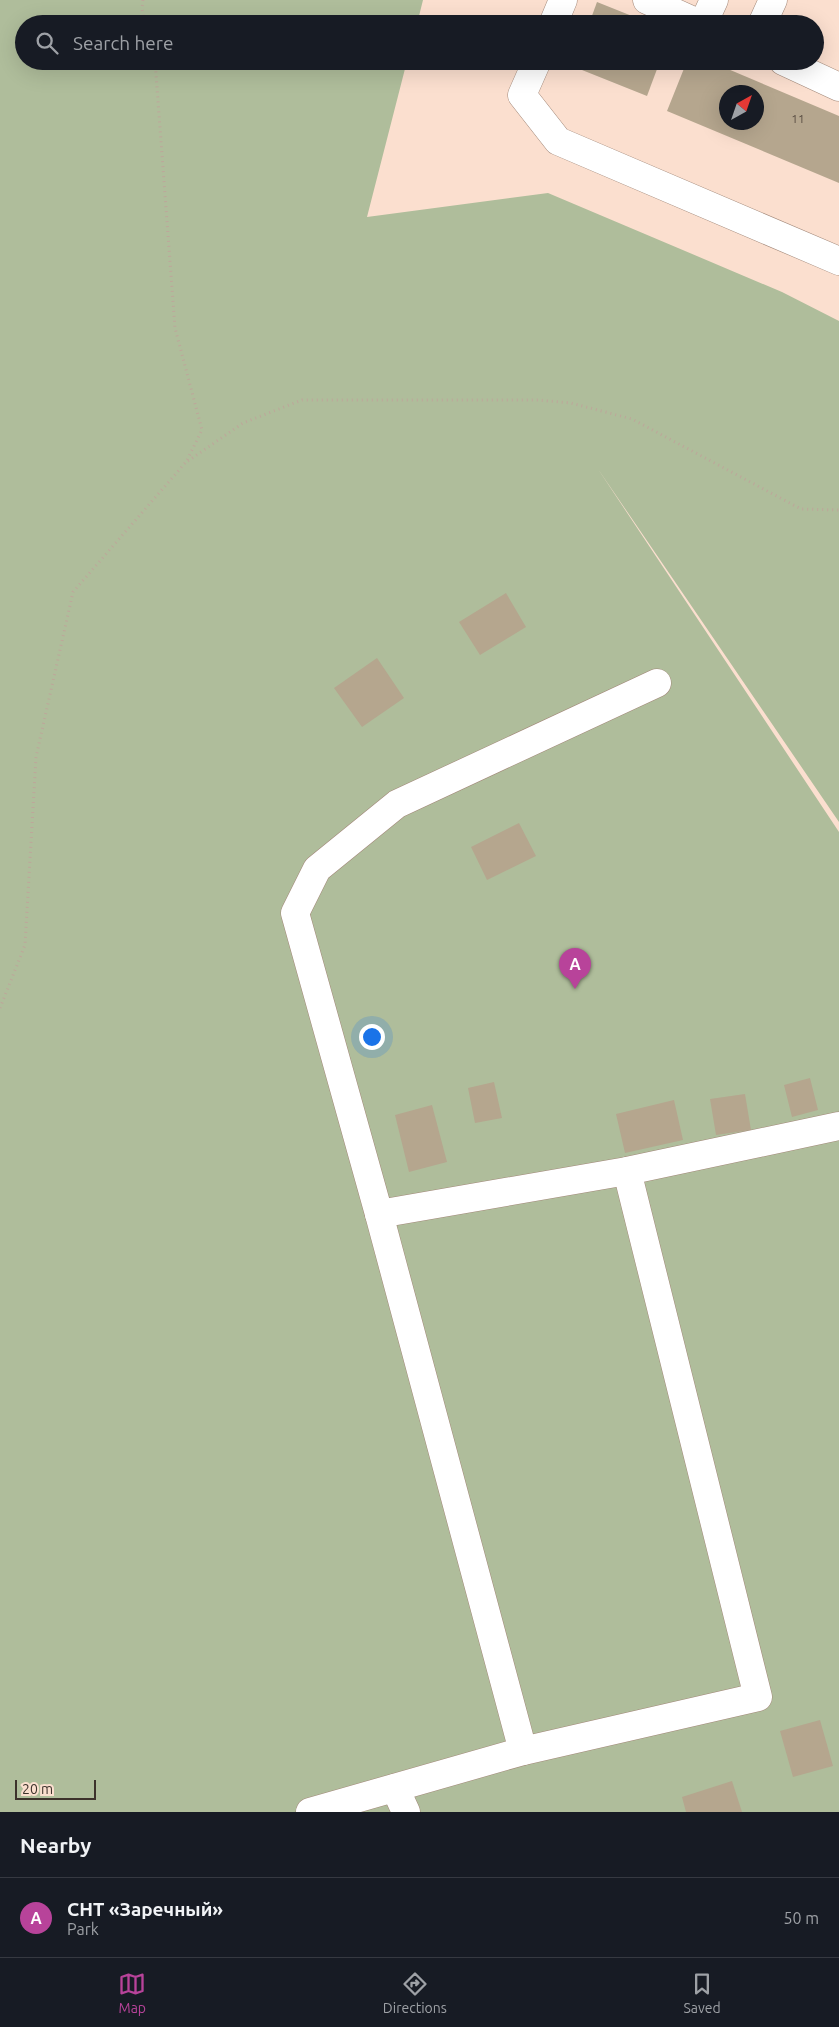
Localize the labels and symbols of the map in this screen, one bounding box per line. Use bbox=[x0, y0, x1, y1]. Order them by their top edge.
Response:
north arrow bbox=[719, 85, 764, 130]
house number: 11 bbox=[791, 112, 805, 125]
pin: A bbox=[559, 948, 591, 989]
your location bbox=[359, 1024, 385, 1050]
scale bar bbox=[15, 1777, 96, 1800]

